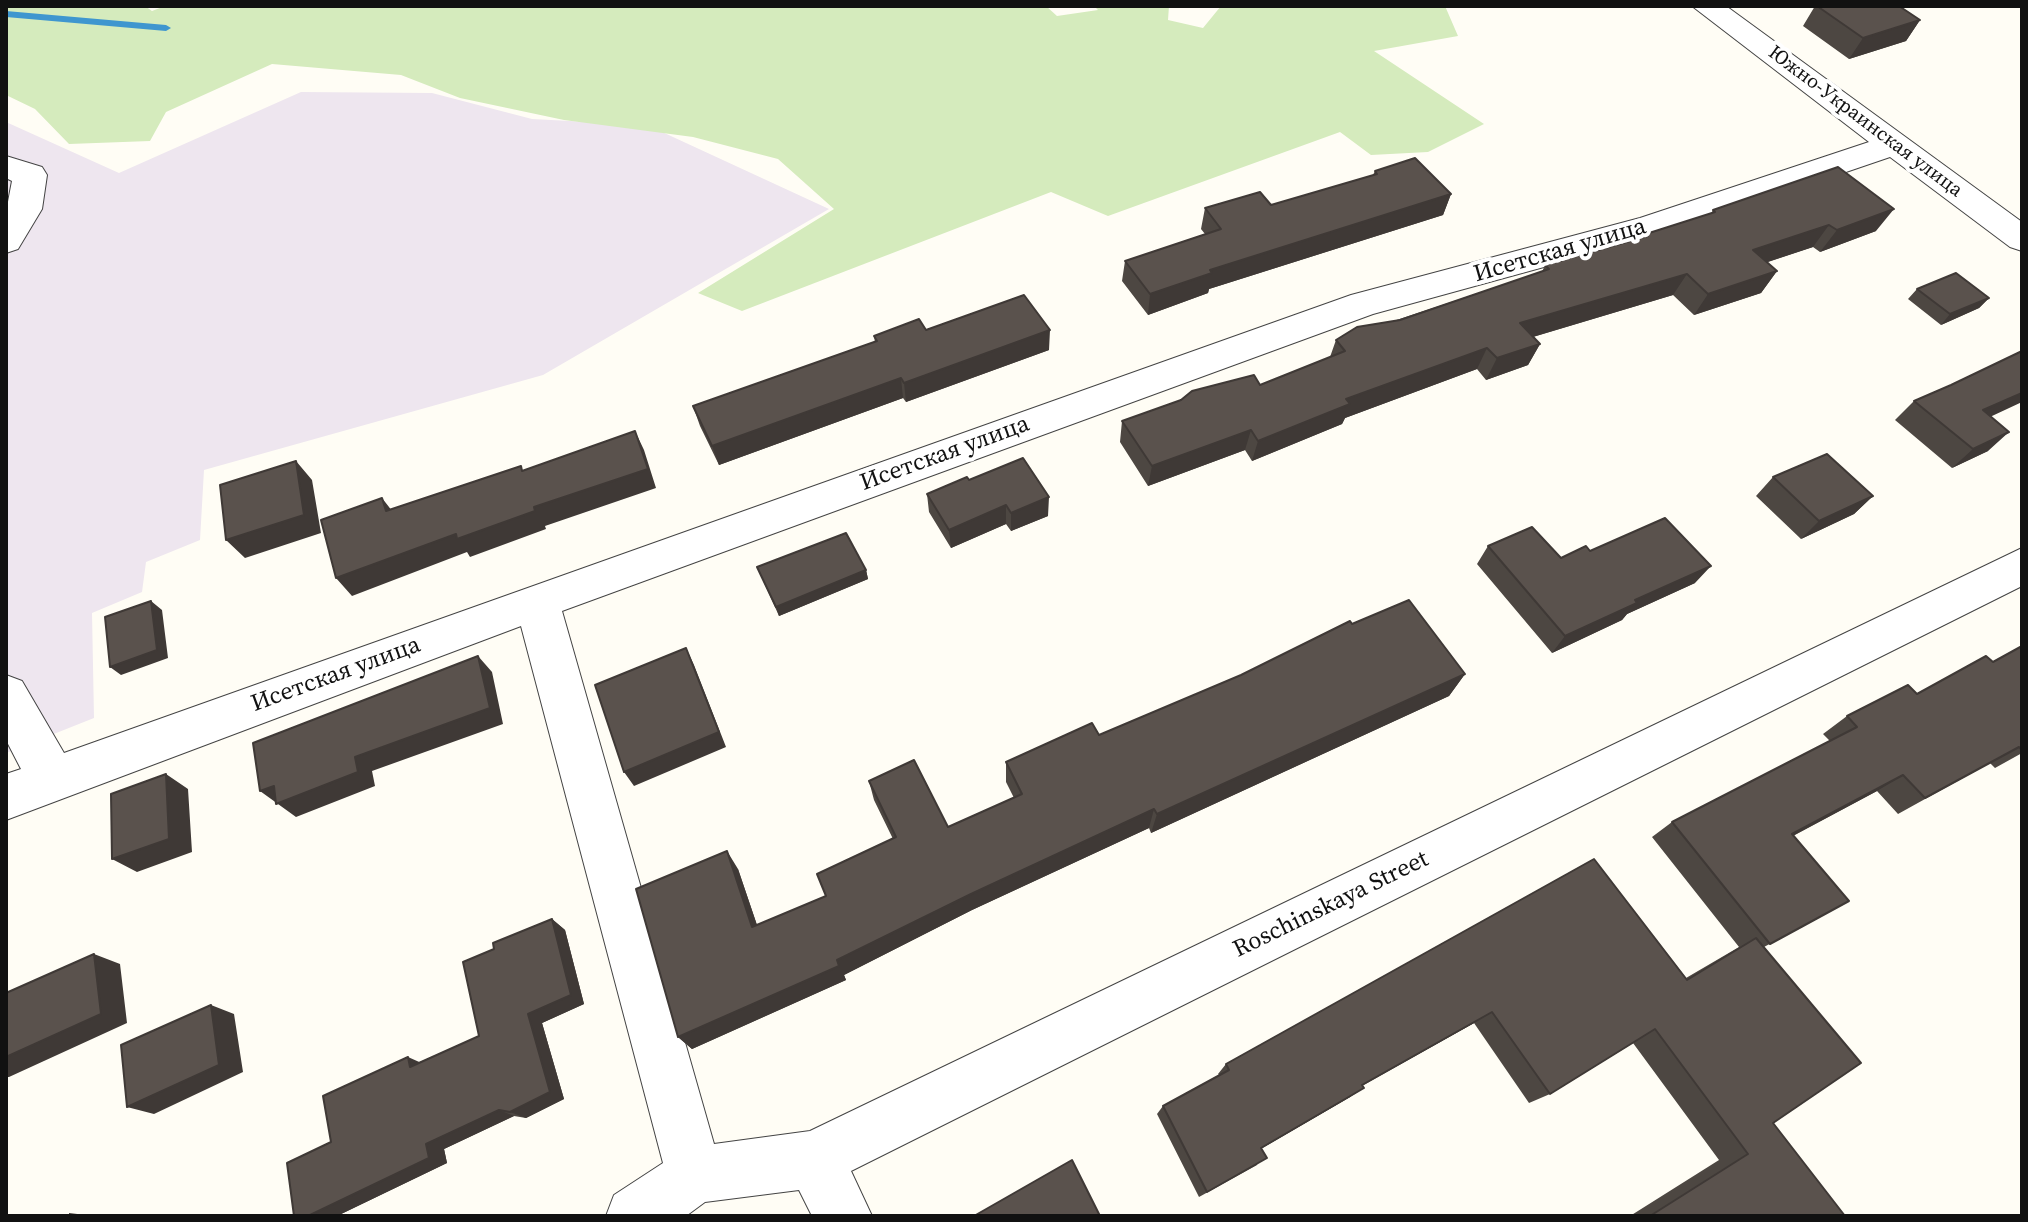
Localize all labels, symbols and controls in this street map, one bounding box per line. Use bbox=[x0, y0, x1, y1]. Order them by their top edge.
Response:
street label: Южно-Украинская улица bbox=[1763, 41, 1967, 203]
street label: Исетская улица bbox=[1470, 213, 1650, 289]
street label: Исетская улица bbox=[856, 410, 1034, 498]
street label: Исетская улица bbox=[247, 631, 425, 719]
street label: Roschinskaya Street bbox=[1229, 845, 1433, 965]

